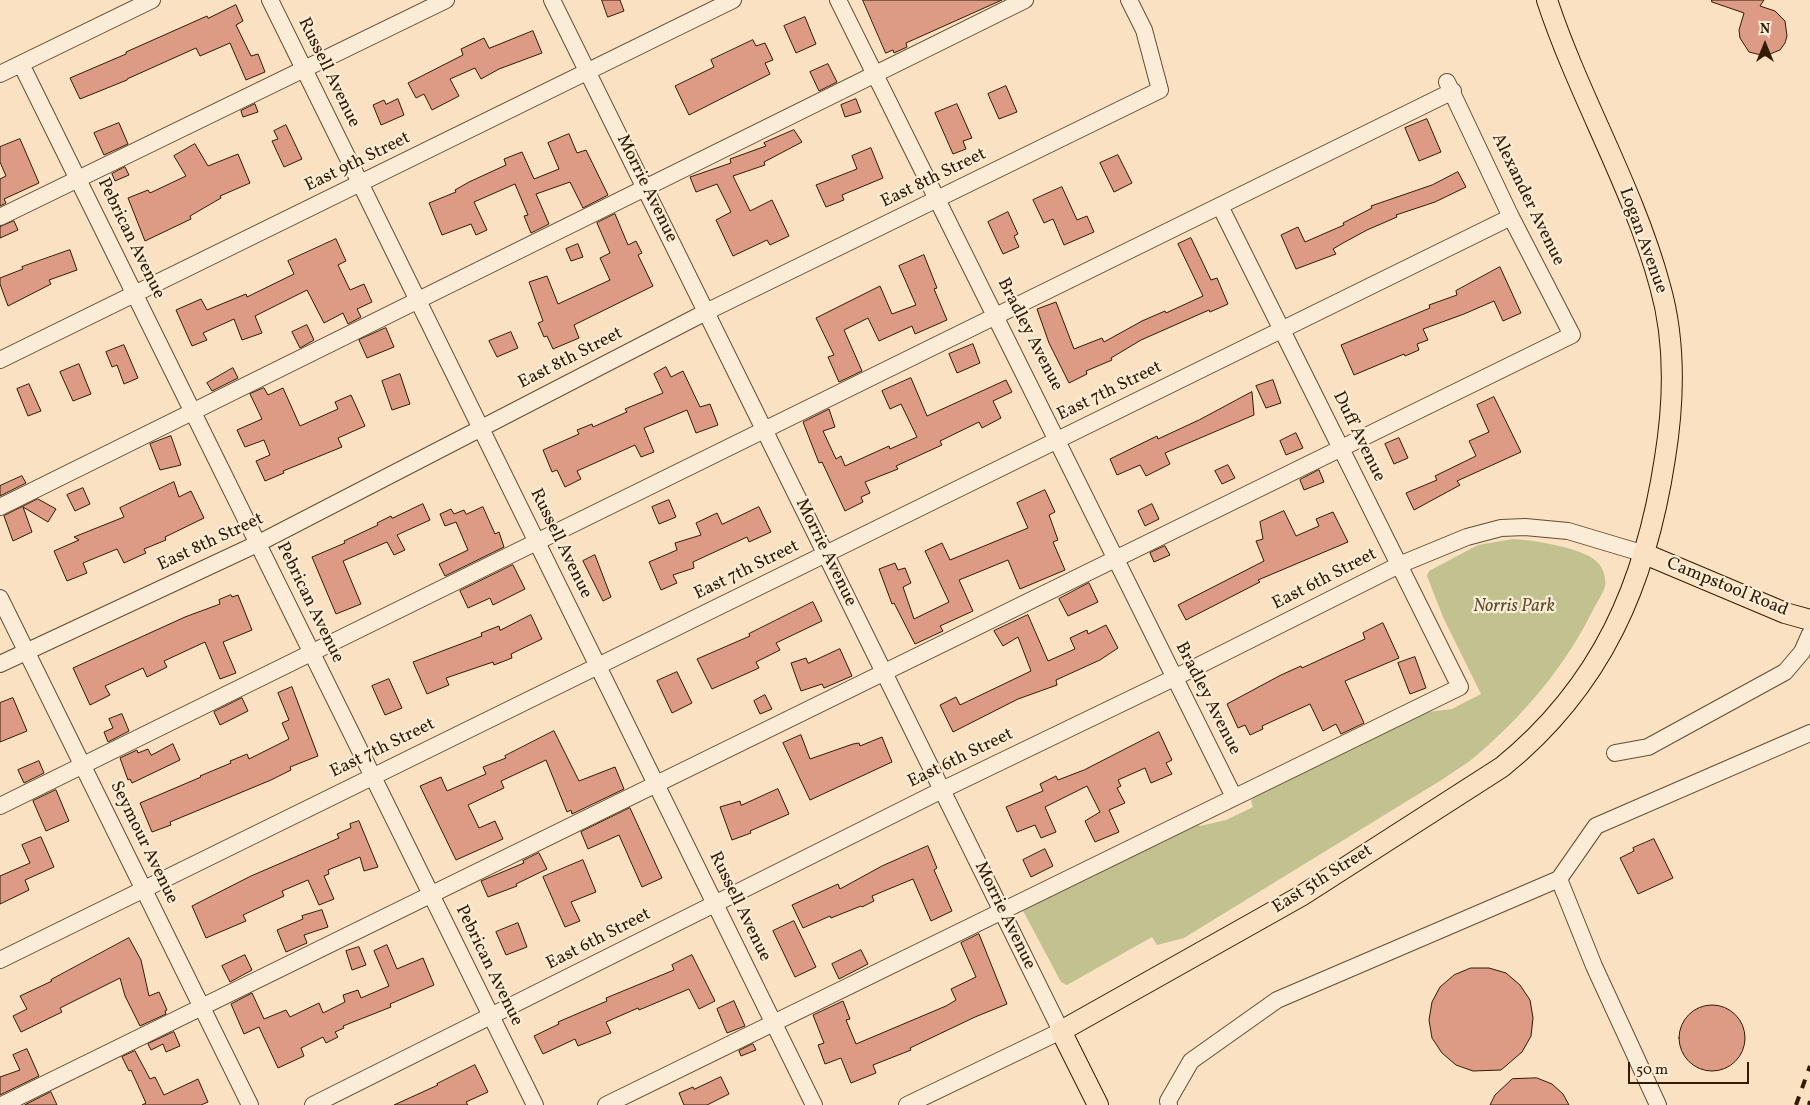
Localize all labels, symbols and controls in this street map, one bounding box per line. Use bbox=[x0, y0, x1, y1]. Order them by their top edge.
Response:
street label: Russell Avenue bbox=[292, 14, 364, 132]
north arrow bbox=[1740, 20, 1790, 70]
text: N bbox=[1760, 20, 1770, 39]
street label: East 9th Street bbox=[302, 128, 414, 198]
street label: Alexander Avenue bbox=[1486, 130, 1568, 270]
street label: Morrie Avenue bbox=[611, 131, 681, 247]
street label: East 8th Street bbox=[878, 144, 990, 214]
street label: Pebrican Avenue bbox=[91, 175, 169, 303]
street label: Logan Avenue bbox=[1613, 185, 1671, 297]
street label: Bradley Avenue bbox=[991, 275, 1067, 395]
street label: East 8th Street bbox=[515, 323, 627, 395]
street label: East 7th Street bbox=[1054, 357, 1166, 427]
street label: Duff Avenue bbox=[1327, 388, 1389, 486]
street label: Russell Avenue bbox=[524, 485, 596, 603]
street label: Morrie Avenue bbox=[790, 495, 860, 611]
street label: East 8th Street bbox=[155, 509, 267, 577]
street label: East 7th Street bbox=[691, 536, 803, 606]
street label: Pebrican Avenue bbox=[270, 539, 348, 667]
street label: East 6th Street bbox=[1269, 544, 1381, 616]
street label: Campstool Road bbox=[1663, 554, 1791, 622]
park label: Norris Park bbox=[1473, 597, 1555, 619]
street label: Bradley Avenue bbox=[1169, 639, 1245, 759]
street label: East 7th Street bbox=[327, 714, 439, 784]
street label: East 6th Street bbox=[905, 724, 1017, 794]
street label: Seymour Avenue bbox=[104, 778, 182, 908]
street label: East 5th Street bbox=[1269, 841, 1377, 919]
street label: Russell Avenue bbox=[703, 848, 775, 966]
street label: Morrie Avenue bbox=[969, 858, 1039, 974]
street label: Pebrican Avenue bbox=[449, 902, 527, 1030]
street label: East 6th Street bbox=[543, 904, 655, 976]
scale bar bbox=[1630, 1052, 1751, 1084]
text: 50 m bbox=[1636, 1060, 1668, 1081]

